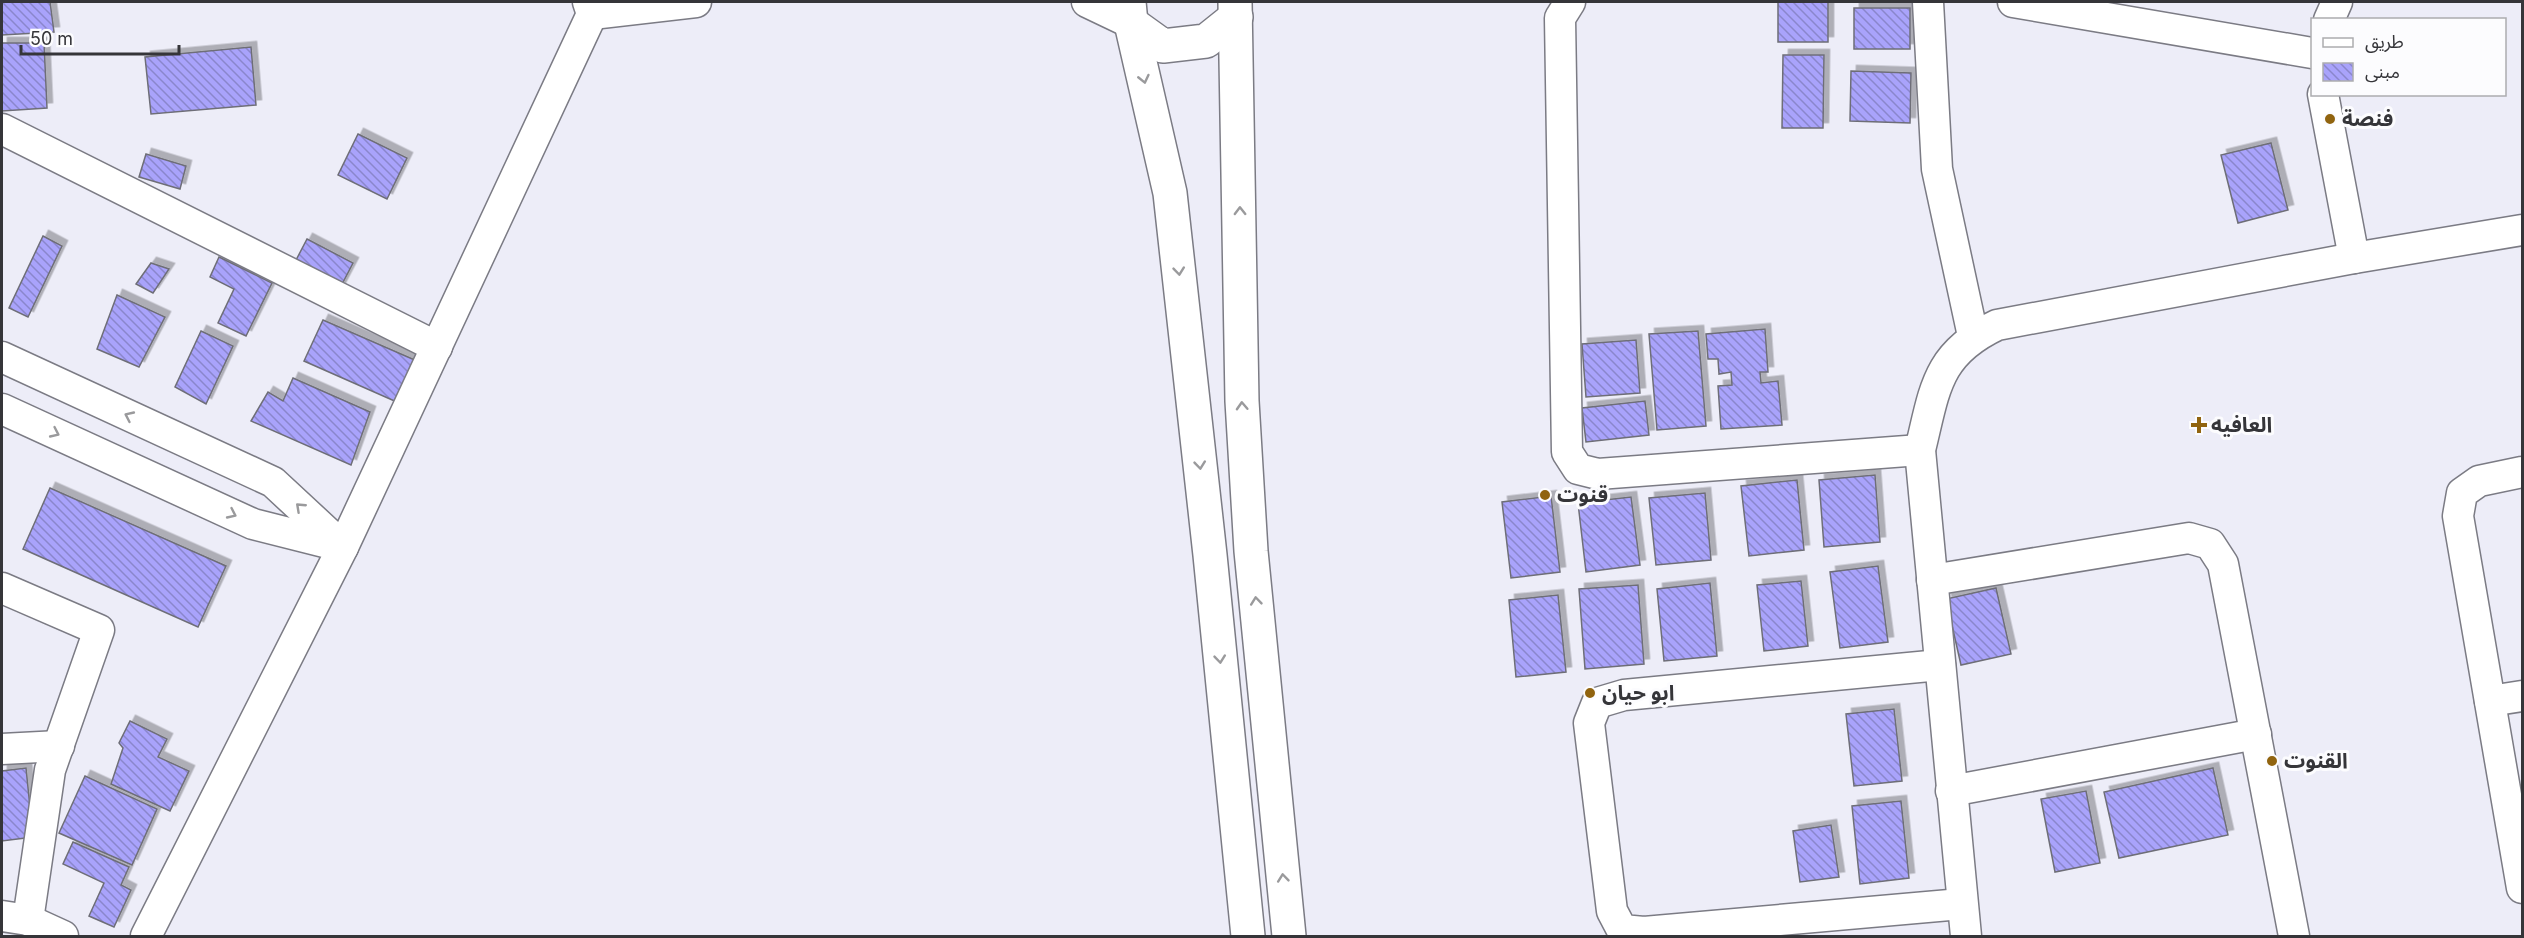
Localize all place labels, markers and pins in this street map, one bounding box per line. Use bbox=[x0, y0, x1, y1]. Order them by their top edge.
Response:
place label: فنصة bbox=[2342, 106, 2393, 131]
marker: فنصة bbox=[2323, 112, 2337, 126]
place label: العافيه bbox=[2211, 412, 2272, 437]
marker: العافيه bbox=[2192, 418, 2206, 432]
place label: قنوت bbox=[1557, 482, 1608, 507]
marker: قنوت bbox=[1538, 488, 1552, 502]
place label: ابو حيان bbox=[1602, 680, 1674, 705]
marker: ابو حيان bbox=[1583, 686, 1597, 700]
place label: القنوت bbox=[2284, 748, 2348, 773]
marker: القنوت bbox=[2265, 754, 2279, 768]

